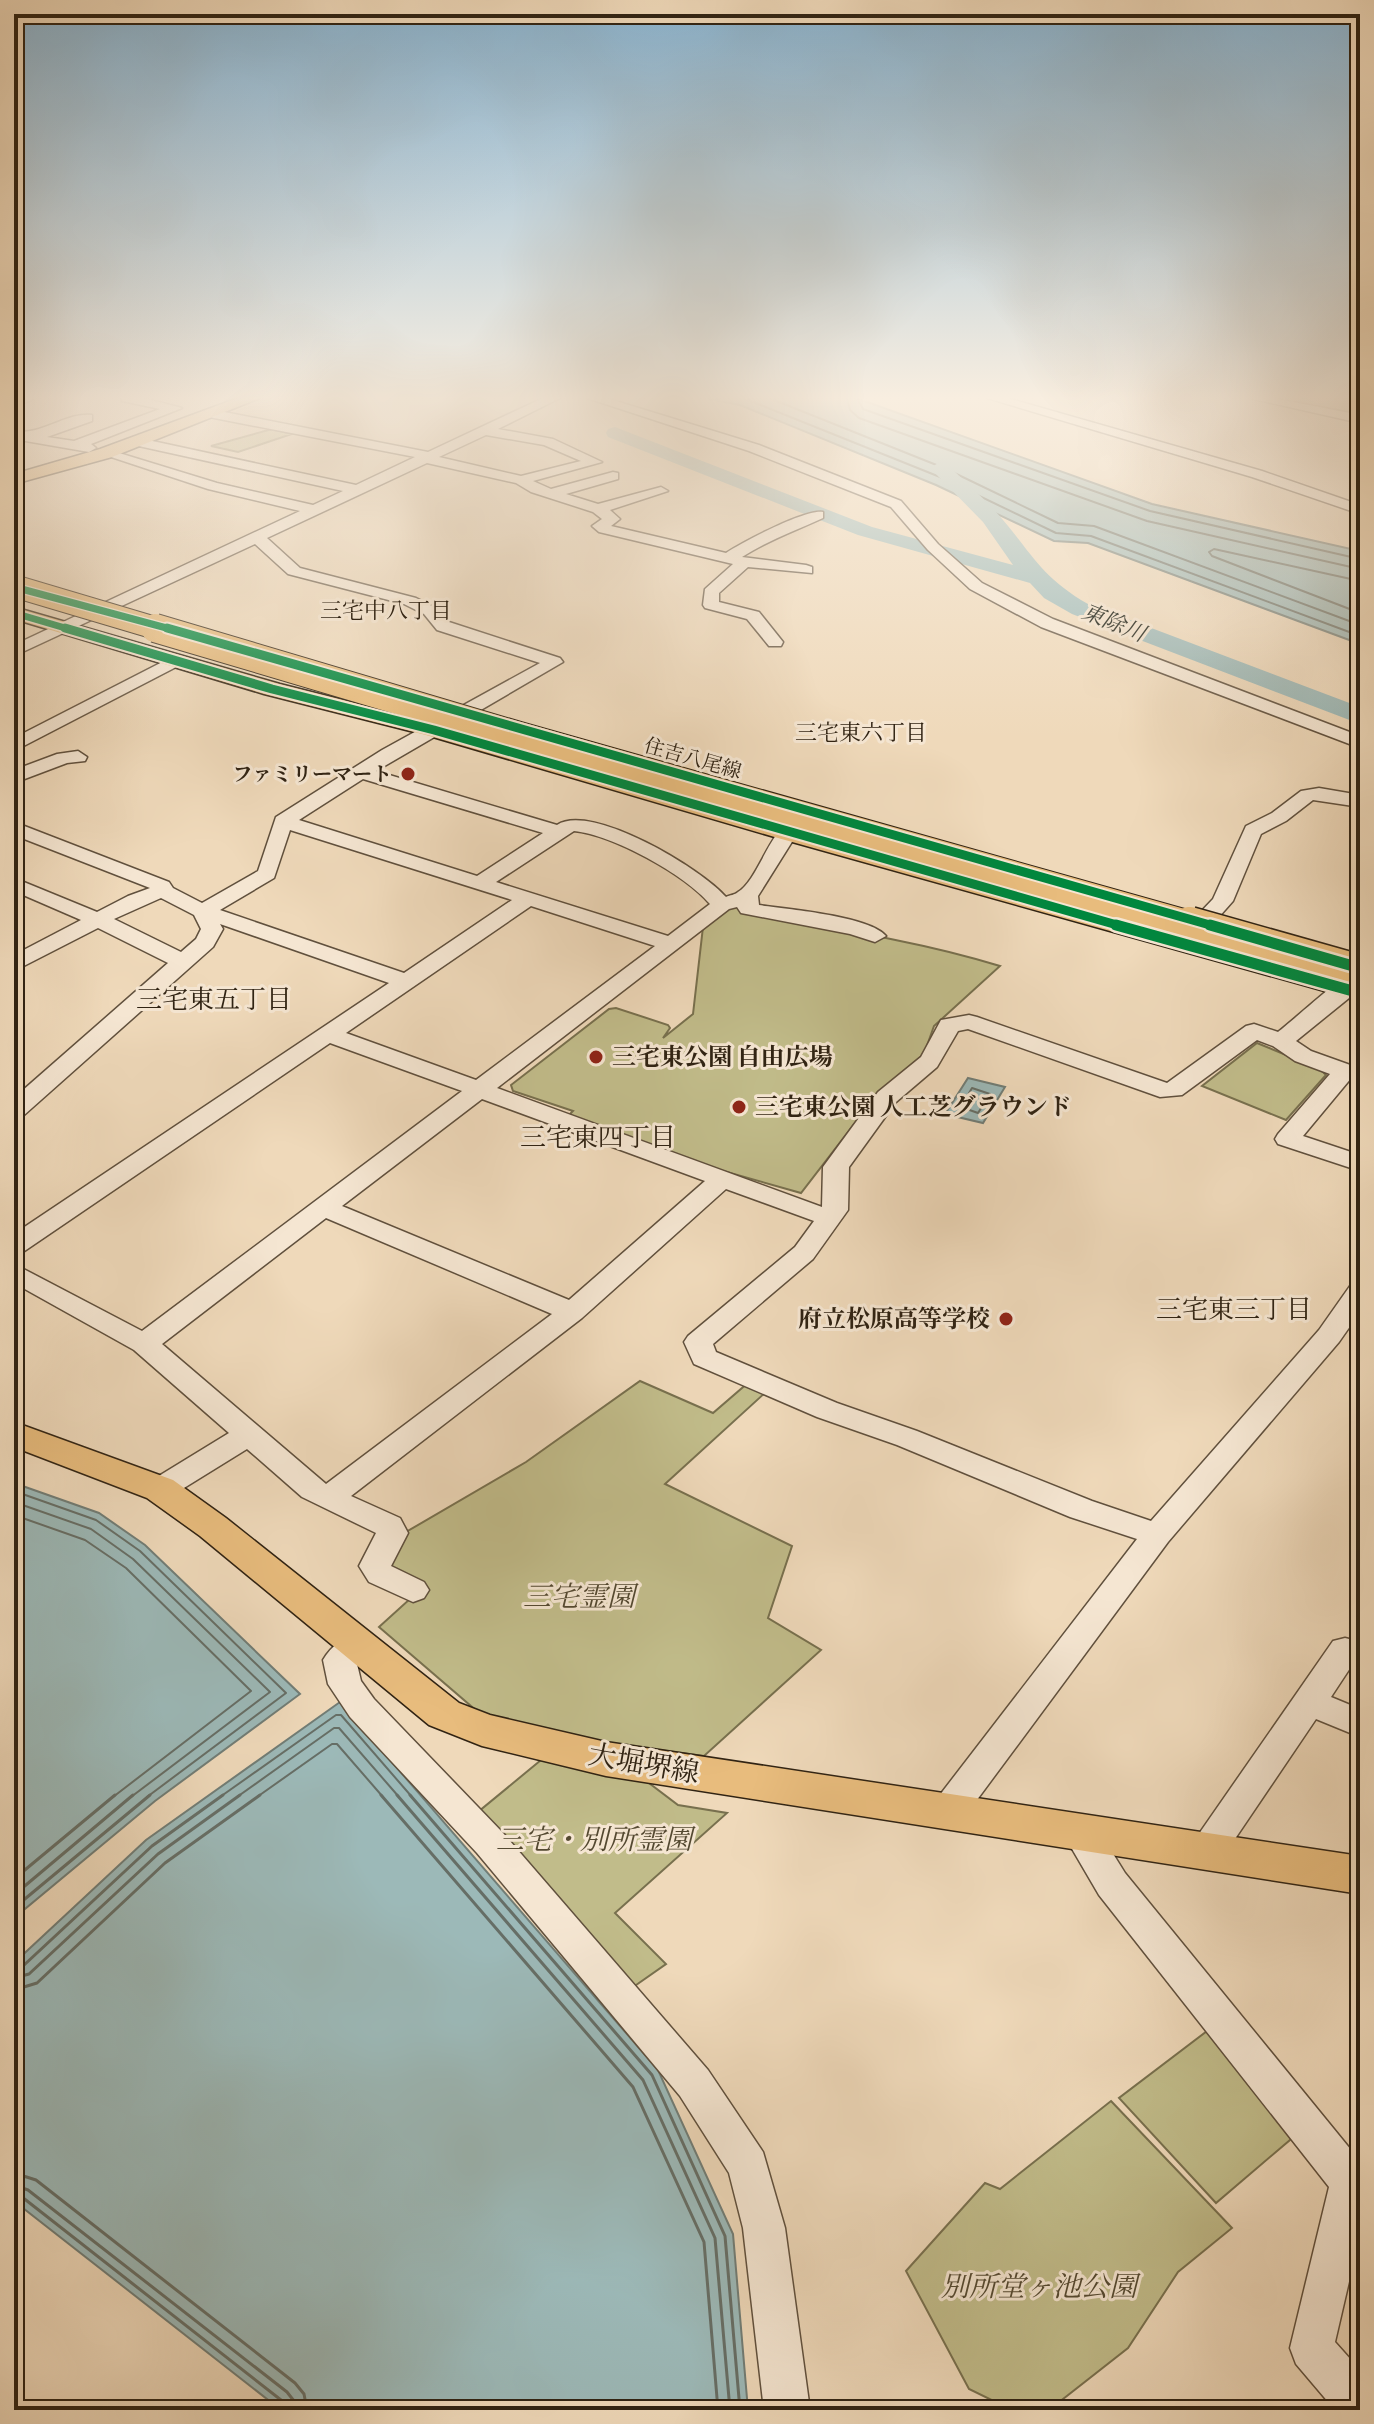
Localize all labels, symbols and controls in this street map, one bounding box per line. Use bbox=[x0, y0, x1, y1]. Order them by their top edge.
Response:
district label: 三宅中八丁目 bbox=[320, 597, 452, 628]
water label: 東除川 bbox=[1077, 598, 1151, 652]
district label: 三宅東六丁目 bbox=[795, 719, 927, 750]
street label: 住吉八尾線 bbox=[641, 733, 744, 787]
place label: ファミリーマート bbox=[232, 762, 392, 790]
marker: ファミリーマート bbox=[399, 765, 417, 783]
district label: 三宅東五丁目 bbox=[136, 983, 292, 1019]
place label: 三宅東公園 自由広場 bbox=[612, 1042, 833, 1076]
marker: 三宅東公園 自由広場 bbox=[587, 1048, 605, 1066]
place label: 三宅東公園 人工芝グラウンド bbox=[755, 1092, 1072, 1126]
marker: 三宅東公園 人工芝グラウンド bbox=[730, 1098, 748, 1116]
district label: 三宅東四丁目 bbox=[520, 1121, 676, 1157]
district label: 三宅東三丁目 bbox=[1156, 1293, 1312, 1329]
place label: 府立松原高等学校 bbox=[798, 1304, 990, 1338]
marker: 府立松原高等学校 bbox=[997, 1310, 1015, 1328]
park label: 三宅霊園 bbox=[523, 1579, 639, 1618]
street label: 大堀堺線 bbox=[585, 1737, 702, 1794]
park label: 三宅・別所霊園 bbox=[496, 1822, 696, 1861]
park label: 別所堂ヶ池公園 bbox=[941, 2269, 1141, 2308]

